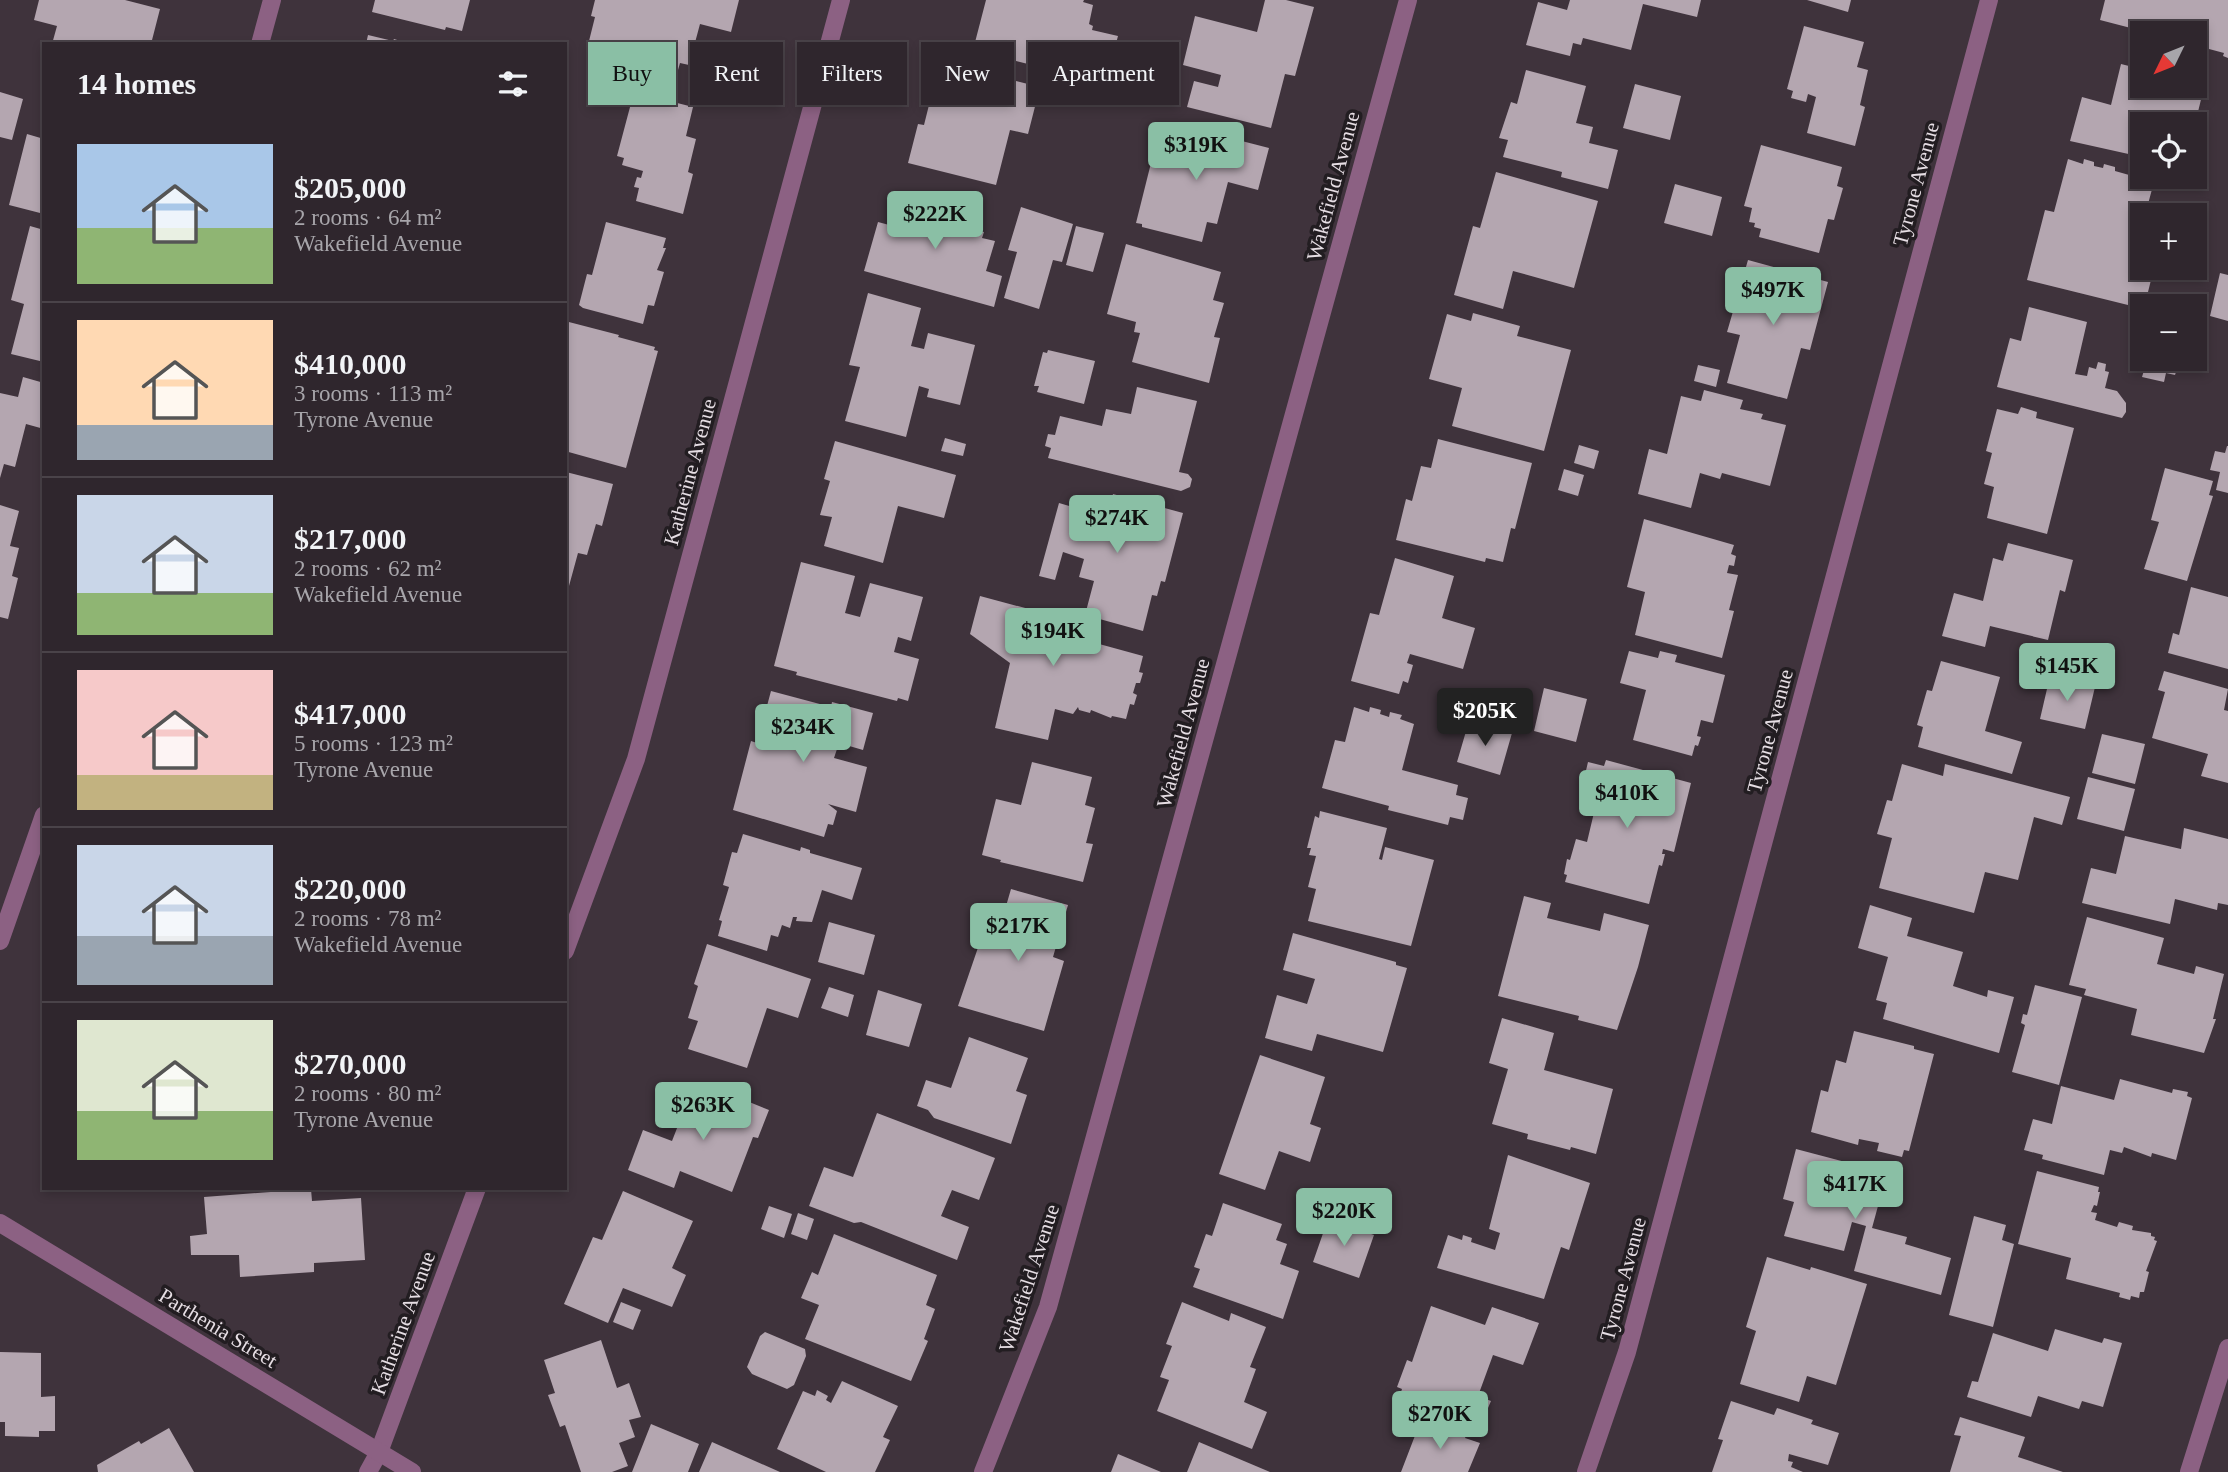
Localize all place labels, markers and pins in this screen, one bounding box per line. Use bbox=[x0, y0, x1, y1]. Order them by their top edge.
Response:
pin: $319K bbox=[1147, 122, 1245, 182]
pin: $222K bbox=[886, 191, 984, 251]
pin: $497K bbox=[1724, 268, 1822, 327]
pin: $274K bbox=[1068, 496, 1166, 555]
pin: $194K bbox=[1004, 608, 1102, 668]
pin: $145K bbox=[2018, 644, 2116, 703]
pin: $205K bbox=[1436, 688, 1534, 748]
pin: $234K bbox=[754, 704, 852, 764]
pin: $410K bbox=[1578, 770, 1676, 830]
pin: $217K bbox=[969, 904, 1067, 963]
pin: $263K bbox=[654, 1082, 752, 1142]
pin: $417K bbox=[1806, 1162, 1904, 1221]
pin: $220K bbox=[1295, 1188, 1393, 1248]
pin: $270K bbox=[1391, 1392, 1489, 1451]

